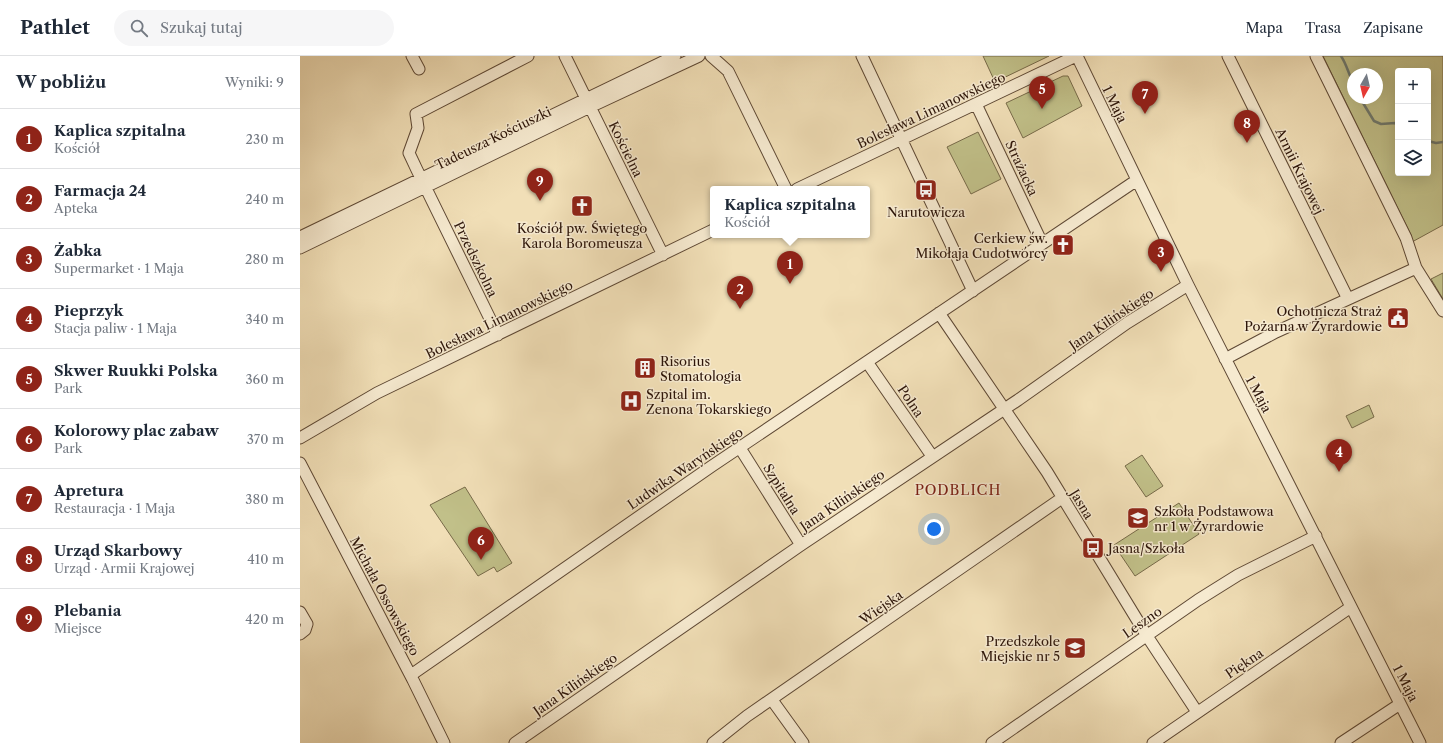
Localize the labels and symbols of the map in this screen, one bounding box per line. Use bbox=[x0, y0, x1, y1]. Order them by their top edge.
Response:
north arrow bbox=[1347, 68, 1383, 104]
street label: Bolesława Limanowskiego bbox=[854, 69, 1008, 151]
pin: 5 bbox=[1029, 76, 1055, 109]
pin: 7 bbox=[1132, 81, 1158, 114]
street label: 1 Maja bbox=[1099, 83, 1131, 125]
street label: Tadeusza Kościuszki bbox=[432, 103, 554, 173]
pin: 8 bbox=[1234, 110, 1260, 143]
street label: Kościelna bbox=[606, 118, 646, 180]
street label: Armii Krajowej bbox=[1272, 124, 1328, 217]
street label: Strażacka bbox=[1002, 138, 1042, 198]
pin: 9 bbox=[527, 168, 553, 201]
bus stop icon: Narutowicza bbox=[913, 177, 939, 203]
church icon: Kościół pw. Świętego Karola Boromeusza bbox=[569, 193, 595, 219]
place label: Narutowicza bbox=[887, 204, 965, 220]
street label: Przedszkolna bbox=[451, 219, 501, 300]
place label: Kościół pw. Świętego Karola Boromeusza bbox=[517, 220, 647, 251]
place label: Cerkiew św. Mikołaja Cudotwórcy bbox=[915, 230, 1049, 261]
church icon: Cerkiew św. Mikołaja Cudotwórcy bbox=[1050, 232, 1076, 258]
pin: 3 bbox=[1148, 239, 1174, 272]
pin: 1 bbox=[777, 251, 803, 284]
street label: Bolesława Limanowskiego bbox=[423, 276, 575, 362]
pin: 2 bbox=[727, 276, 753, 309]
street label: Jana Kilińskiego bbox=[1064, 285, 1156, 354]
place label: Ochotnicza Straż Pożarna w Żyrardowie bbox=[1244, 303, 1382, 334]
public building icon: Ochotnicza Straż Pożarna w Żyrardowie bbox=[1385, 305, 1411, 331]
place label: Risorius Stomatologia bbox=[660, 353, 742, 384]
building icon: Risorius Stomatologia bbox=[632, 355, 658, 381]
street label: 1 Maja bbox=[1243, 373, 1275, 415]
street label: Polna bbox=[895, 382, 928, 420]
place label: Szpital im. Zenona Tokarskiego bbox=[646, 386, 771, 417]
hospital icon: Szpital im. Zenona Tokarskiego bbox=[618, 388, 644, 414]
street label: Ludwika Waryńskiego bbox=[624, 423, 746, 513]
pin: 4 bbox=[1326, 439, 1352, 472]
street label: Szpitalna bbox=[760, 461, 804, 517]
street label: Jana Kilińskiego bbox=[795, 466, 887, 535]
district label: PODBLICH bbox=[915, 481, 1001, 499]
street label: Jasna bbox=[1066, 485, 1097, 522]
place label: Szkoła Podstawowa nr 1 w Żyrardowie bbox=[1154, 503, 1274, 534]
school or university icon: Szkoła Podstawowa nr 1 w Żyrardowie bbox=[1125, 505, 1151, 531]
your location bbox=[924, 519, 944, 539]
pin: 6 bbox=[468, 527, 494, 560]
street label: Michała Ossowskiego bbox=[347, 534, 423, 658]
bus stop icon: Jasna/Szkoła bbox=[1080, 535, 1106, 561]
place label: Jasna/Szkoła bbox=[1106, 540, 1185, 556]
street label: Wiejska bbox=[856, 586, 906, 628]
street label: Leszno bbox=[1119, 603, 1165, 641]
place label: Przedszkole Miejskie nr 5 bbox=[980, 633, 1060, 664]
school or university icon: Przedszkole Miejskie nr 5 bbox=[1062, 635, 1088, 661]
street label: Piękna bbox=[1222, 644, 1266, 681]
street label: Jana Kilińskiego bbox=[528, 649, 620, 720]
street label: 1 Maja bbox=[1390, 662, 1422, 704]

